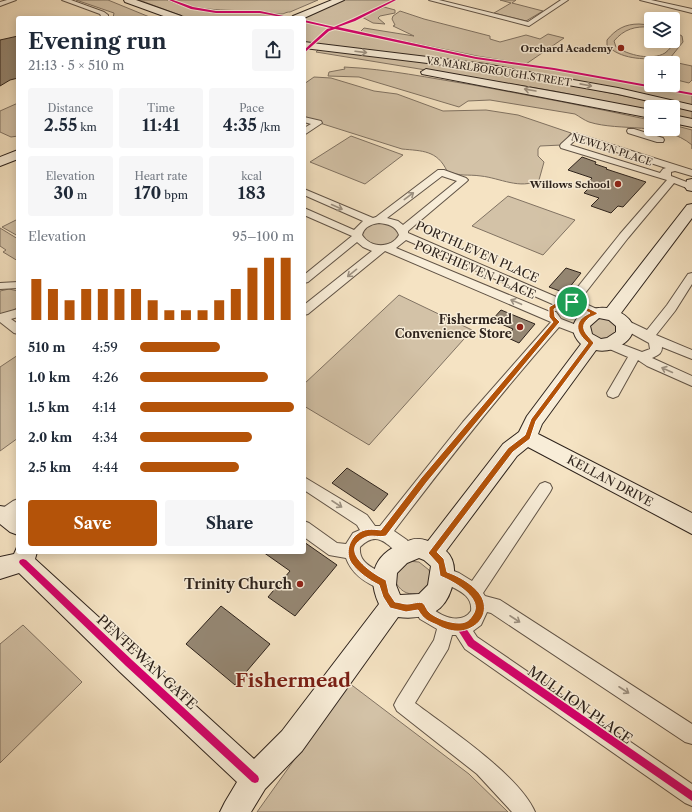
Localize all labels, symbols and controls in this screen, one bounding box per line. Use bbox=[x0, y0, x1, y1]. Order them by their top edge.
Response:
map controls bbox=[644, 12, 680, 136]
button: layers bbox=[644, 12, 680, 48]
text: Evening run bbox=[28, 28, 167, 55]
button: share bbox=[252, 29, 294, 71]
place label: Orchard Academy bbox=[521, 42, 614, 55]
marker: Orchard Academy bbox=[616, 43, 626, 53]
one-way arrow bbox=[354, 48, 367, 55]
street label: V8 MARLBOROUGH STREET bbox=[424, 53, 573, 89]
button: + bbox=[644, 56, 680, 92]
text: 21:13 · 5 × 510 m bbox=[28, 57, 124, 73]
one-way arrow bbox=[579, 81, 592, 89]
one-way arrow bbox=[524, 86, 537, 94]
button: − bbox=[644, 100, 680, 136]
text: Distance bbox=[48, 101, 93, 115]
text: Time bbox=[147, 101, 175, 115]
text: Pace bbox=[239, 101, 264, 115]
text: 2.55 bbox=[44, 115, 77, 135]
text: 11:41 bbox=[142, 115, 180, 135]
text: 4:35 bbox=[223, 115, 257, 135]
text: km bbox=[77, 120, 97, 134]
text: /km bbox=[257, 120, 280, 134]
street label: NEWLYN PLACE bbox=[570, 130, 654, 169]
text: Elevation bbox=[46, 169, 95, 183]
text: Heart rate bbox=[134, 169, 188, 183]
text: kcal bbox=[241, 169, 262, 183]
place label: Willows School bbox=[529, 178, 610, 191]
marker: Willows School bbox=[613, 179, 623, 189]
text: 30 bbox=[54, 183, 74, 203]
text: 170 bbox=[134, 183, 161, 203]
text: 183 bbox=[238, 183, 266, 203]
text: m bbox=[74, 188, 87, 202]
text: bpm bbox=[161, 188, 188, 202]
one-way arrow bbox=[404, 192, 415, 200]
one-way arrow bbox=[331, 204, 343, 211]
street label: PORTHLEVEN PLACE bbox=[413, 218, 541, 286]
text: Elevation bbox=[28, 228, 86, 244]
text: 95–100 m bbox=[232, 228, 294, 244]
street label: PORTHIEVEN PLACE bbox=[412, 237, 538, 302]
one-way arrow bbox=[346, 268, 357, 277]
pin bbox=[555, 285, 589, 319]
icon: arrive bbox=[561, 291, 583, 313]
one-way arrow bbox=[511, 297, 523, 305]
place label: Fishermead Convenience Store bbox=[395, 312, 512, 341]
marker: Fishermead Convenience Store bbox=[515, 322, 525, 332]
text: 510 m bbox=[28, 339, 65, 355]
text: 4:59 bbox=[92, 339, 118, 355]
one-way arrow bbox=[661, 366, 673, 373]
text: 1.0 km bbox=[28, 369, 70, 385]
text: 4:26 bbox=[92, 369, 118, 385]
text: 1.5 km bbox=[28, 399, 69, 415]
text: 4:14 bbox=[92, 399, 116, 415]
text: 2.0 km bbox=[28, 429, 72, 445]
text: 4:34 bbox=[92, 429, 118, 445]
street label: KELLAN DRIVE bbox=[565, 452, 656, 510]
text: 2.5 km bbox=[28, 459, 71, 475]
text: 4:44 bbox=[92, 459, 118, 475]
button: Save bbox=[28, 500, 157, 546]
button: Share bbox=[165, 500, 294, 546]
one-way arrow bbox=[331, 500, 342, 508]
place label: Trinity Church bbox=[184, 575, 292, 593]
marker: Trinity Church bbox=[295, 579, 305, 589]
street label: PENTEWAN GATE bbox=[93, 611, 201, 713]
one-way arrow bbox=[509, 615, 520, 623]
street label: MULLION PLACE bbox=[524, 662, 636, 748]
district label: Fishermead bbox=[235, 669, 351, 692]
one-way arrow bbox=[618, 686, 629, 694]

